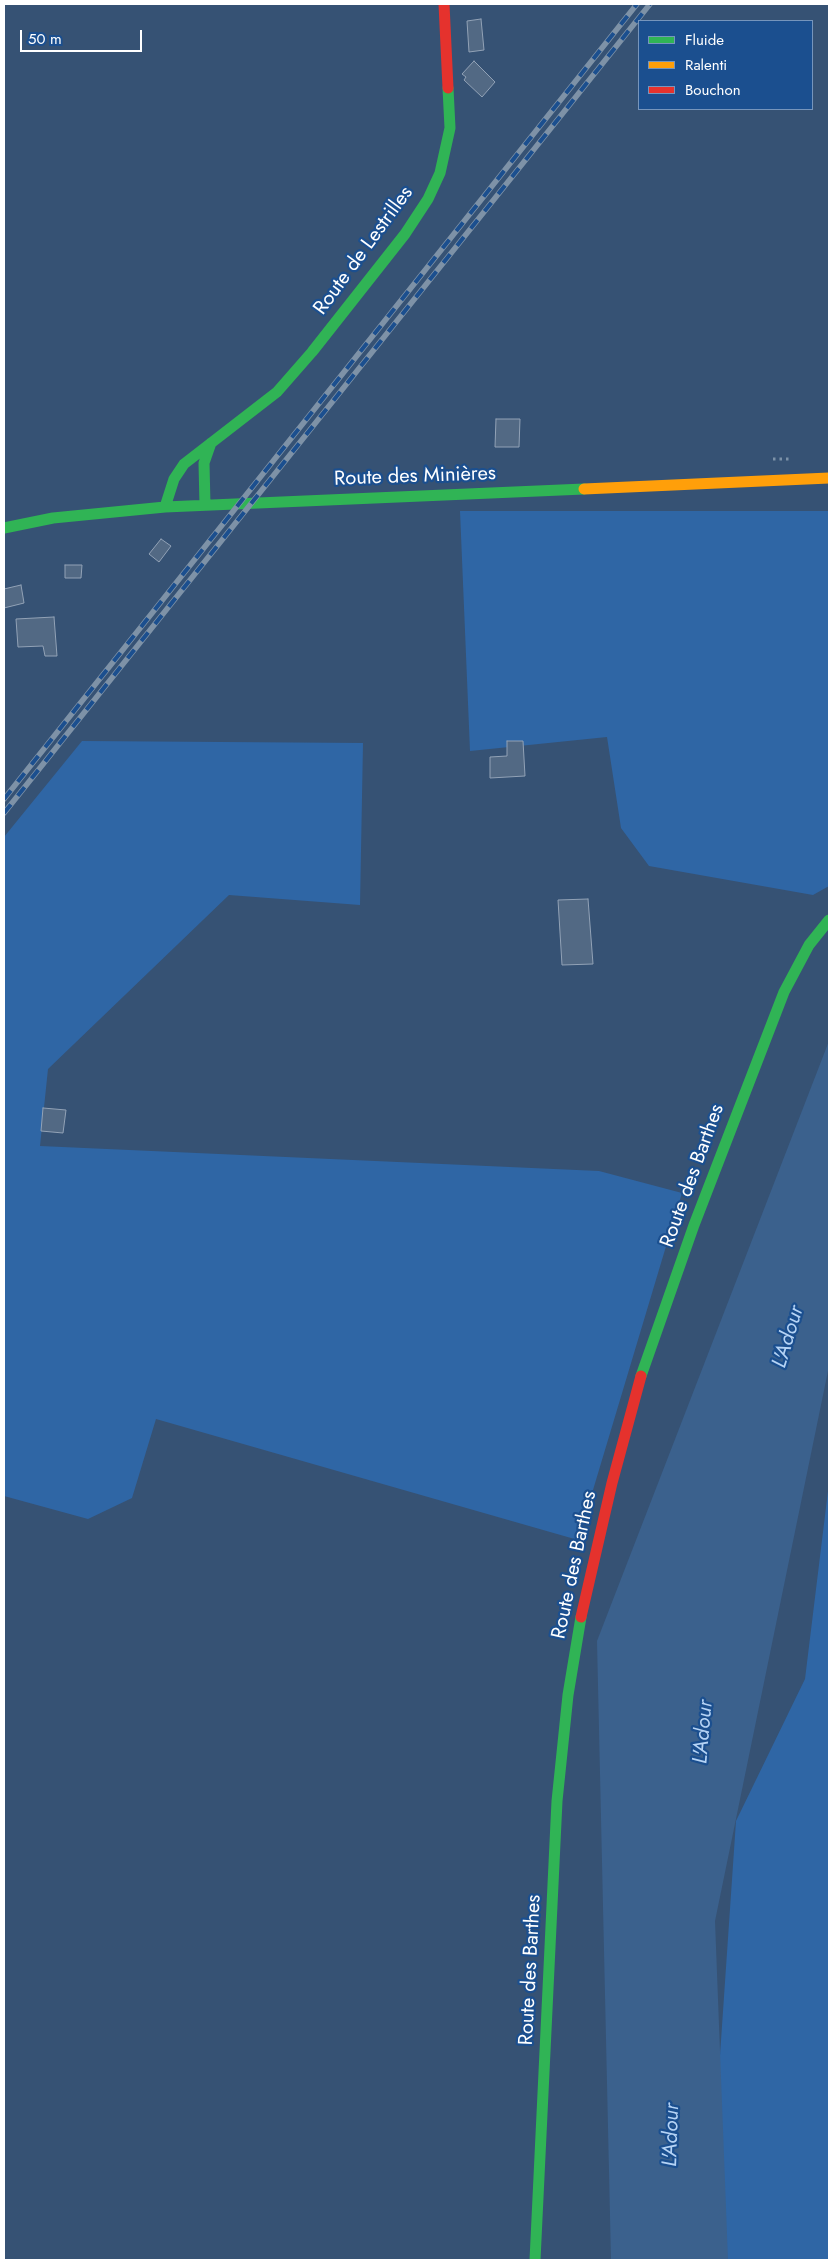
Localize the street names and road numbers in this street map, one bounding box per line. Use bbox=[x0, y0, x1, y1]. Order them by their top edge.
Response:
street label: Route de Lestrilles bbox=[309, 182, 419, 320]
street label: Route des Minières bbox=[334, 462, 496, 492]
street label: Route des Barthes bbox=[656, 1101, 730, 1251]
street label: Route des Barthes bbox=[548, 1489, 602, 1641]
street label: Route des Barthes bbox=[515, 1894, 547, 2046]

